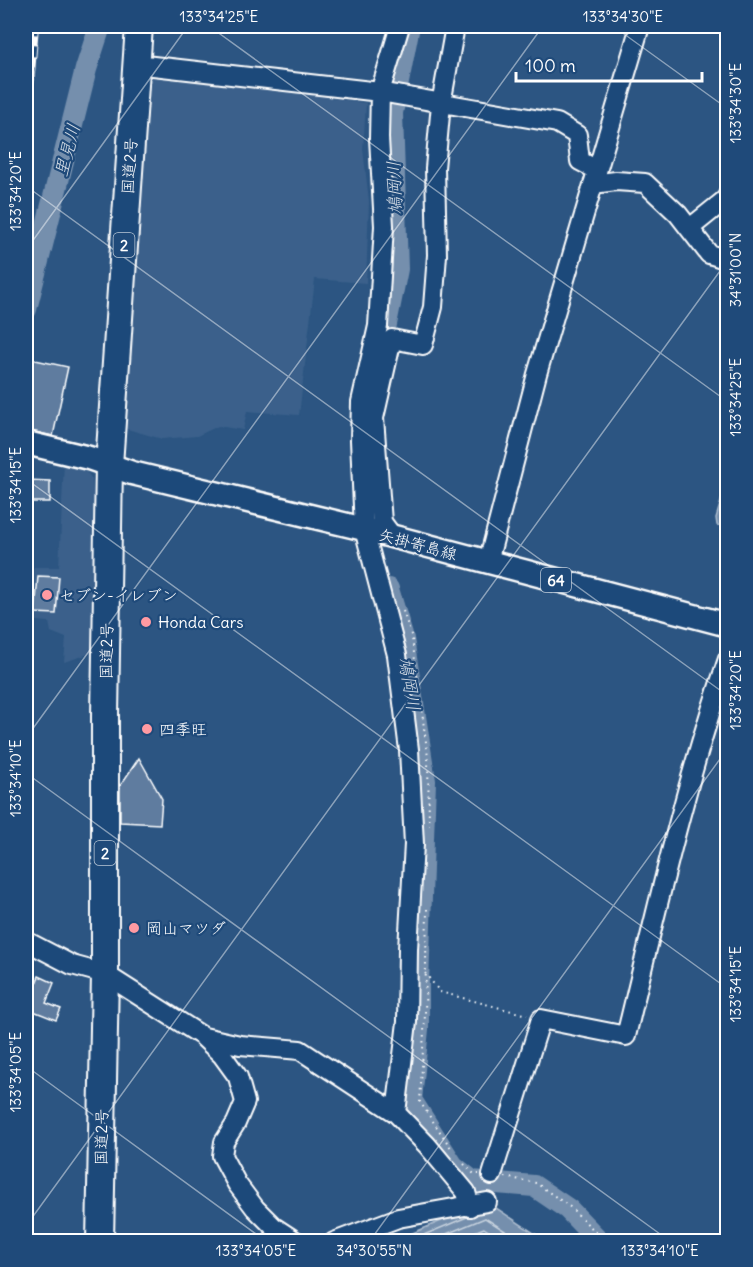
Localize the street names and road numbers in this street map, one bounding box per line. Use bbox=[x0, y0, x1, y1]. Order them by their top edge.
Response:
street label: 国道2号 bbox=[117, 137, 141, 195]
road number: 2 bbox=[114, 233, 134, 257]
street label: 矢掛寄島線 bbox=[377, 524, 459, 564]
road number: 64 bbox=[541, 568, 571, 592]
street label: 国道2号 bbox=[96, 622, 116, 680]
road number: 2 bbox=[94, 841, 116, 865]
street label: 国道2号 bbox=[91, 1108, 111, 1166]

